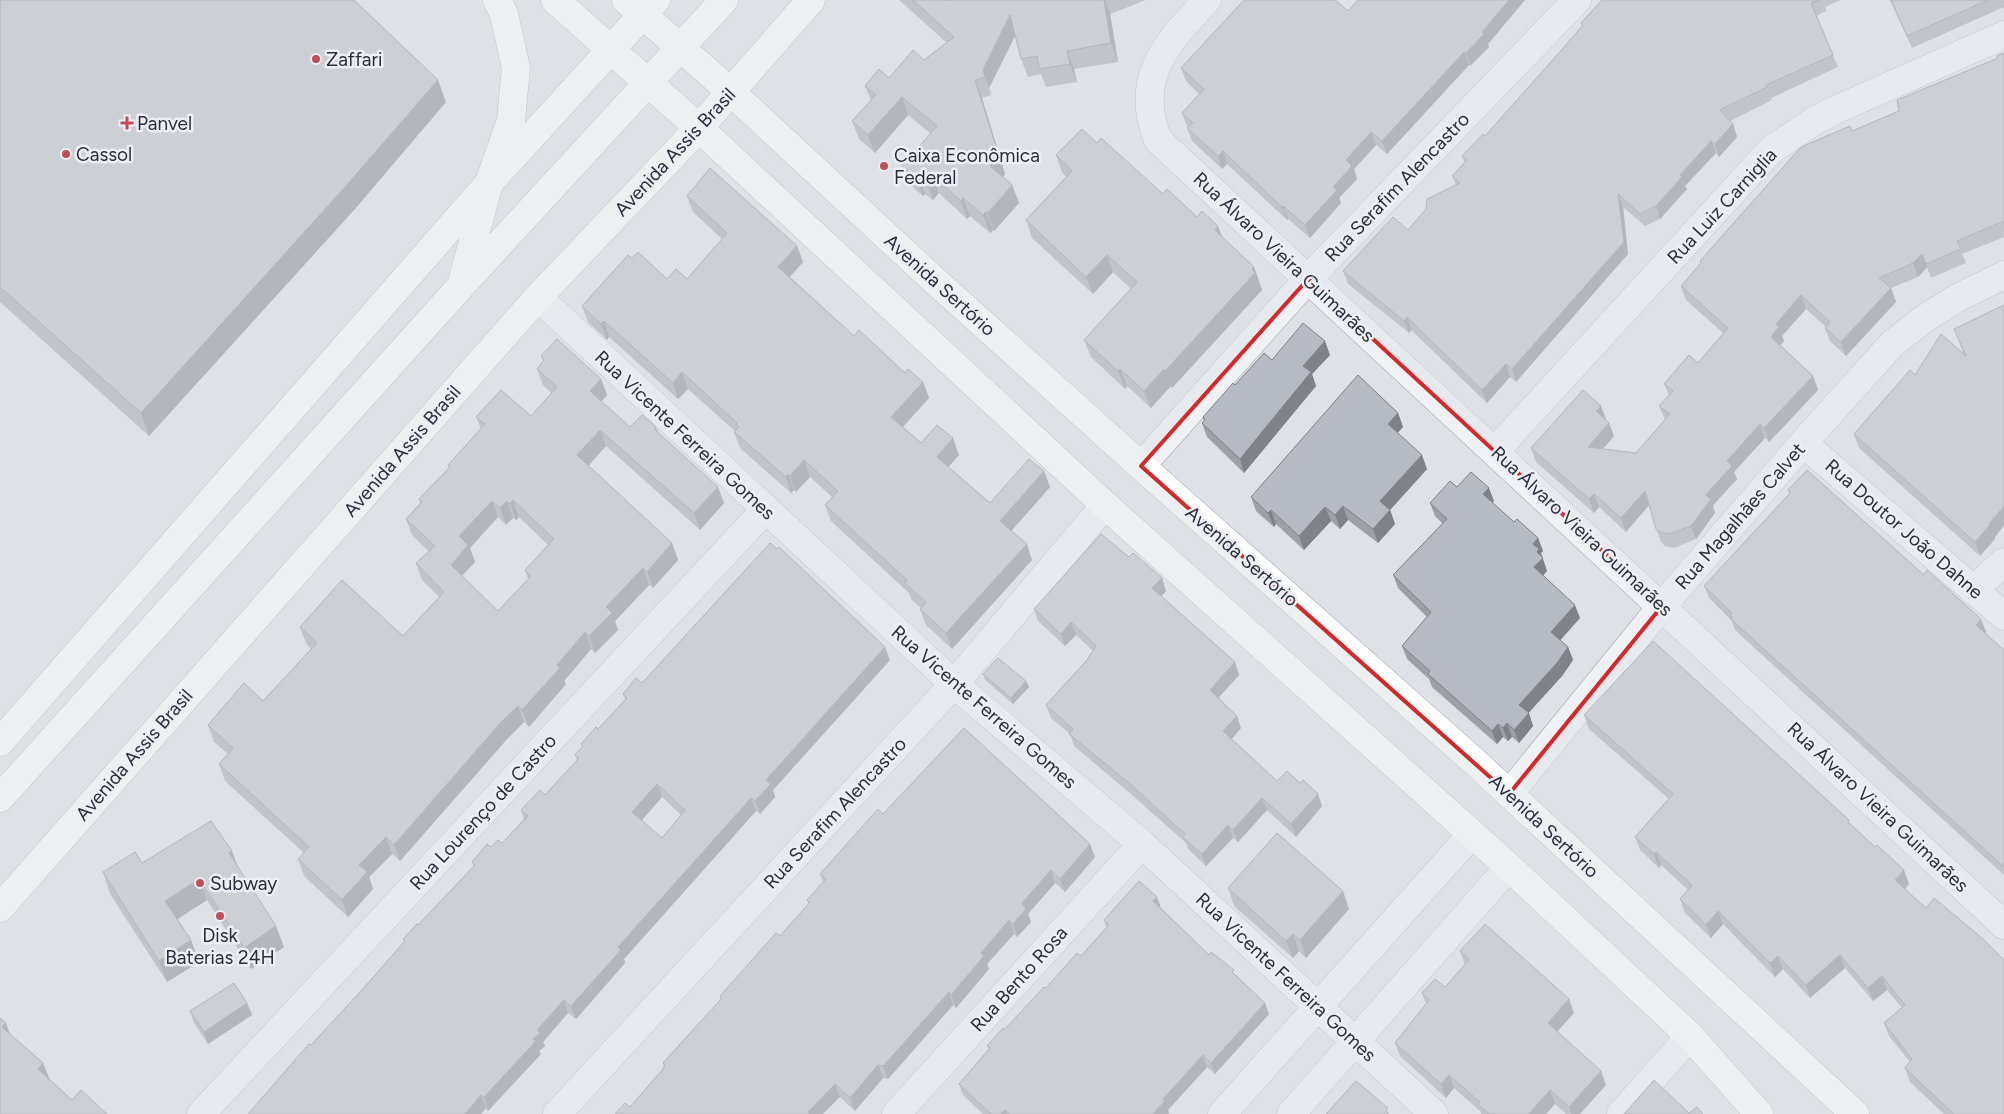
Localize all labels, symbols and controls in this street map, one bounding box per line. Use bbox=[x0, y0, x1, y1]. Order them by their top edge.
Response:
place label: Zaffari bbox=[326, 48, 382, 71]
marker: Zaffari bbox=[310, 53, 322, 65]
street label: Avenida Assis Brasil bbox=[610, 83, 740, 221]
street label: Rua Serafim Alencastro bbox=[1320, 108, 1474, 266]
place label: Panvel bbox=[137, 112, 192, 135]
marker: Panvel bbox=[121, 117, 133, 129]
place label: Cassol bbox=[76, 143, 132, 166]
street label: Rua Luiz Carniglia bbox=[1662, 143, 1782, 269]
place label: Caixa Econômica Federal bbox=[894, 144, 1040, 189]
marker: Cassol bbox=[60, 148, 72, 160]
marker: Caixa Econômica Federal bbox=[878, 160, 890, 172]
street label: Rua Álvaro Vieira Guimarães bbox=[1189, 167, 1379, 347]
street label: Avenida Sertório bbox=[880, 229, 1000, 341]
street label: Rua Vicente Ferreira Gomes bbox=[590, 346, 780, 525]
street label: Avenida Assis Brasil bbox=[339, 380, 465, 522]
street label: Rua Magalhães Calvet bbox=[1670, 438, 1810, 594]
street label: Rua Álvaro Vieira Guimarães bbox=[1487, 441, 1677, 621]
street label: Rua Doutor João Dahne bbox=[1820, 454, 1988, 604]
street label: Avenida Sertório bbox=[1181, 501, 1303, 611]
street label: Rua Vicente Ferreira Gomes bbox=[887, 620, 1081, 794]
street label: Avenida Assis Brasil bbox=[71, 684, 197, 826]
street label: Rua Álvaro Vieira Guimarães bbox=[1783, 717, 1973, 897]
street label: Rua Lourenço de Castro bbox=[405, 729, 561, 895]
street label: Rua Serafim Alencastro bbox=[759, 732, 911, 894]
street label: Avenida Sertório bbox=[1484, 769, 1604, 883]
place label: Subway bbox=[210, 872, 277, 895]
marker: Subway bbox=[194, 877, 206, 889]
street label: Rua Vicente Ferreira Gomes bbox=[1191, 888, 1381, 1067]
marker: Disk Baterias 24H bbox=[214, 910, 226, 922]
street label: Rua Bento Rosa bbox=[966, 922, 1072, 1036]
place label: Disk Baterias 24H bbox=[165, 924, 275, 969]

